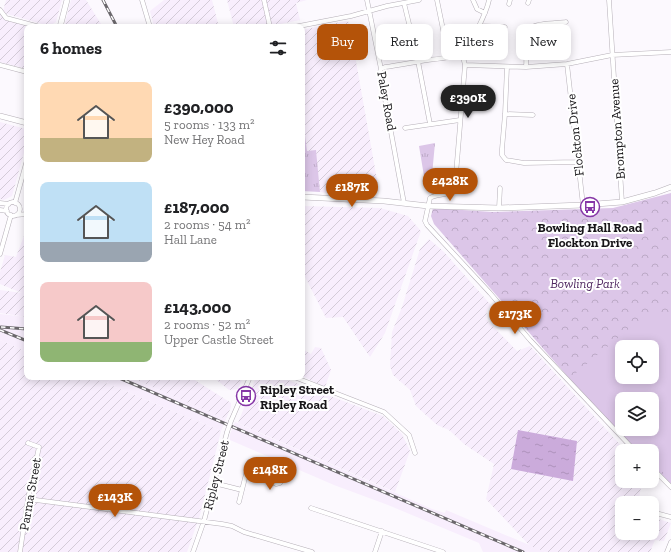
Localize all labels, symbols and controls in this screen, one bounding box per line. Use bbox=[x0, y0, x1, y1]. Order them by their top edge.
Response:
chip: Buy bbox=[317, 24, 368, 60]
chip: Rent bbox=[376, 24, 433, 60]
chip: Filters bbox=[441, 24, 508, 60]
chip: New bbox=[516, 24, 571, 60]
icon: filters bbox=[267, 37, 289, 59]
text: 6 homes bbox=[40, 38, 102, 58]
street label: Paley Road bbox=[374, 70, 400, 132]
street label: Brompton Avenue bbox=[606, 78, 628, 180]
pin: £390K bbox=[440, 85, 496, 119]
text: £390K bbox=[450, 90, 486, 105]
street label: Flockton Drive bbox=[563, 93, 587, 177]
text: £390,000 bbox=[164, 97, 234, 117]
icon: home bbox=[72, 98, 120, 146]
text: 5 rooms · 133 m² bbox=[164, 117, 254, 132]
text: New Hey Road bbox=[164, 132, 245, 147]
pin: £428K bbox=[422, 168, 478, 202]
text: £428K bbox=[432, 173, 468, 188]
pin: £187K bbox=[324, 174, 380, 208]
text: £187K bbox=[335, 179, 369, 194]
bus stop icon: Bowling Hall Road Flockton Drive bbox=[579, 196, 601, 218]
text: £187,000 bbox=[164, 197, 229, 217]
icon: home bbox=[72, 198, 120, 246]
text: 2 rooms · 54 m² bbox=[164, 217, 250, 232]
place label: Bowling Hall Road Flockton Drive bbox=[538, 220, 643, 250]
text: Hall Lane bbox=[164, 232, 217, 247]
park label: Bowling Park bbox=[550, 276, 620, 291]
text: £143,000 bbox=[164, 297, 231, 317]
icon: home bbox=[72, 298, 120, 346]
pin: £173K bbox=[487, 301, 543, 335]
text: £173K bbox=[498, 306, 532, 321]
text: 2 rooms · 52 m² bbox=[164, 317, 250, 332]
text: Upper Castle Street bbox=[164, 332, 274, 347]
map controls bbox=[615, 340, 659, 540]
button: locate bbox=[615, 340, 659, 384]
place label: Ripley Street Ripley Road bbox=[260, 382, 335, 412]
bus stop icon: Ripley Street Ripley Road bbox=[235, 385, 257, 407]
button: layers bbox=[615, 392, 659, 436]
street label: Ripley Street bbox=[200, 438, 232, 512]
button: + bbox=[615, 444, 659, 488]
street label: Parma Street bbox=[16, 456, 44, 532]
pin: £148K bbox=[242, 457, 298, 491]
text: £148K bbox=[253, 462, 287, 477]
pin: £143K bbox=[87, 484, 143, 518]
text: £143K bbox=[98, 489, 132, 504]
button: − bbox=[615, 496, 659, 540]

